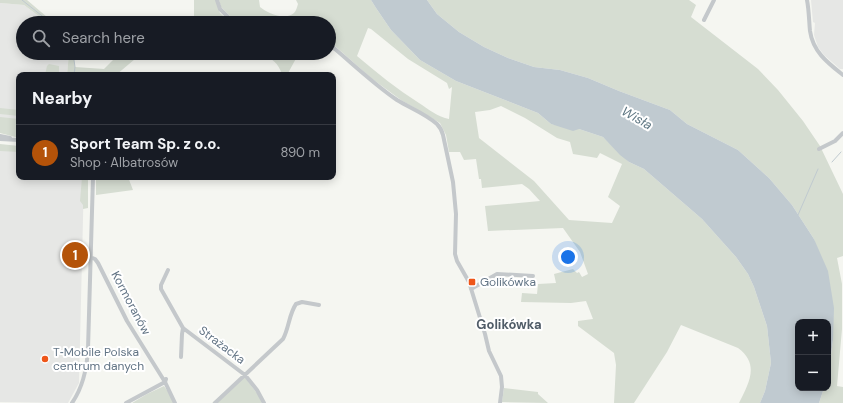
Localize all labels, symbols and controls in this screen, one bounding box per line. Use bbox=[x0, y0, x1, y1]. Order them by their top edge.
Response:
search box bbox=[16, 16, 336, 60]
icon: search bbox=[30, 27, 52, 49]
text: Search here bbox=[62, 28, 145, 48]
text: Nearby bbox=[32, 87, 92, 109]
water label: Wisła bbox=[619, 102, 655, 134]
text: Sport Team Sp. z o.o. bbox=[70, 134, 220, 154]
text: 1 bbox=[43, 144, 47, 161]
text: 890 m bbox=[280, 144, 320, 161]
text: Shop · Albatrosów bbox=[70, 154, 178, 171]
pin: 1 bbox=[62, 240, 88, 270]
your location bbox=[558, 247, 578, 267]
street label: Kormoranów bbox=[108, 268, 154, 338]
place label: Golikówka bbox=[480, 274, 536, 290]
marker: Golikówka bbox=[467, 277, 477, 287]
district label: Golikówka bbox=[476, 316, 542, 333]
map controls bbox=[795, 319, 831, 391]
button: + bbox=[795, 319, 831, 355]
street label: Strażacka bbox=[196, 322, 248, 368]
place label: T‑Mobile Polska centrum danych bbox=[53, 344, 144, 374]
marker: T‑Mobile Polska centrum danych bbox=[40, 354, 50, 364]
button: − bbox=[795, 355, 831, 391]

